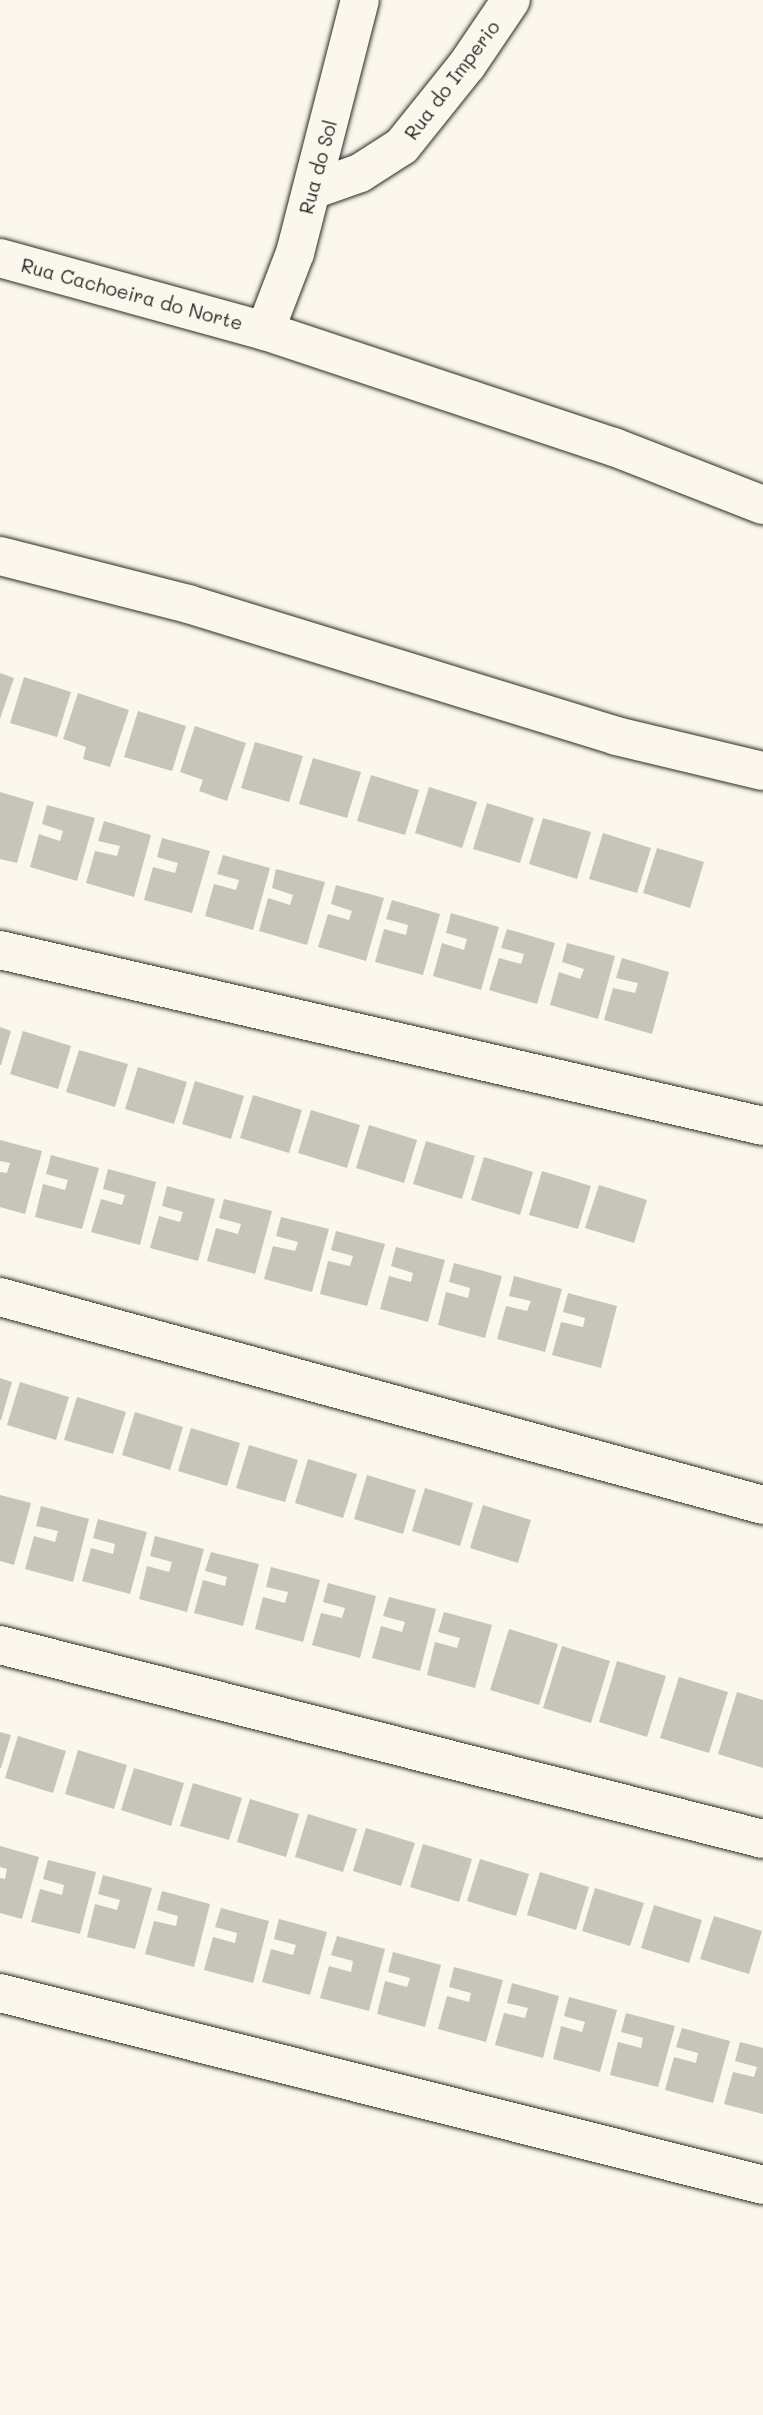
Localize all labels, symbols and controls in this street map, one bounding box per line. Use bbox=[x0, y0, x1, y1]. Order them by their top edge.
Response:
street label: Rua do Imperio bbox=[400, 16, 504, 144]
street label: Rua do Sol bbox=[294, 117, 342, 217]
street label: Rua Cachoeira do Norte bbox=[19, 253, 245, 335]

